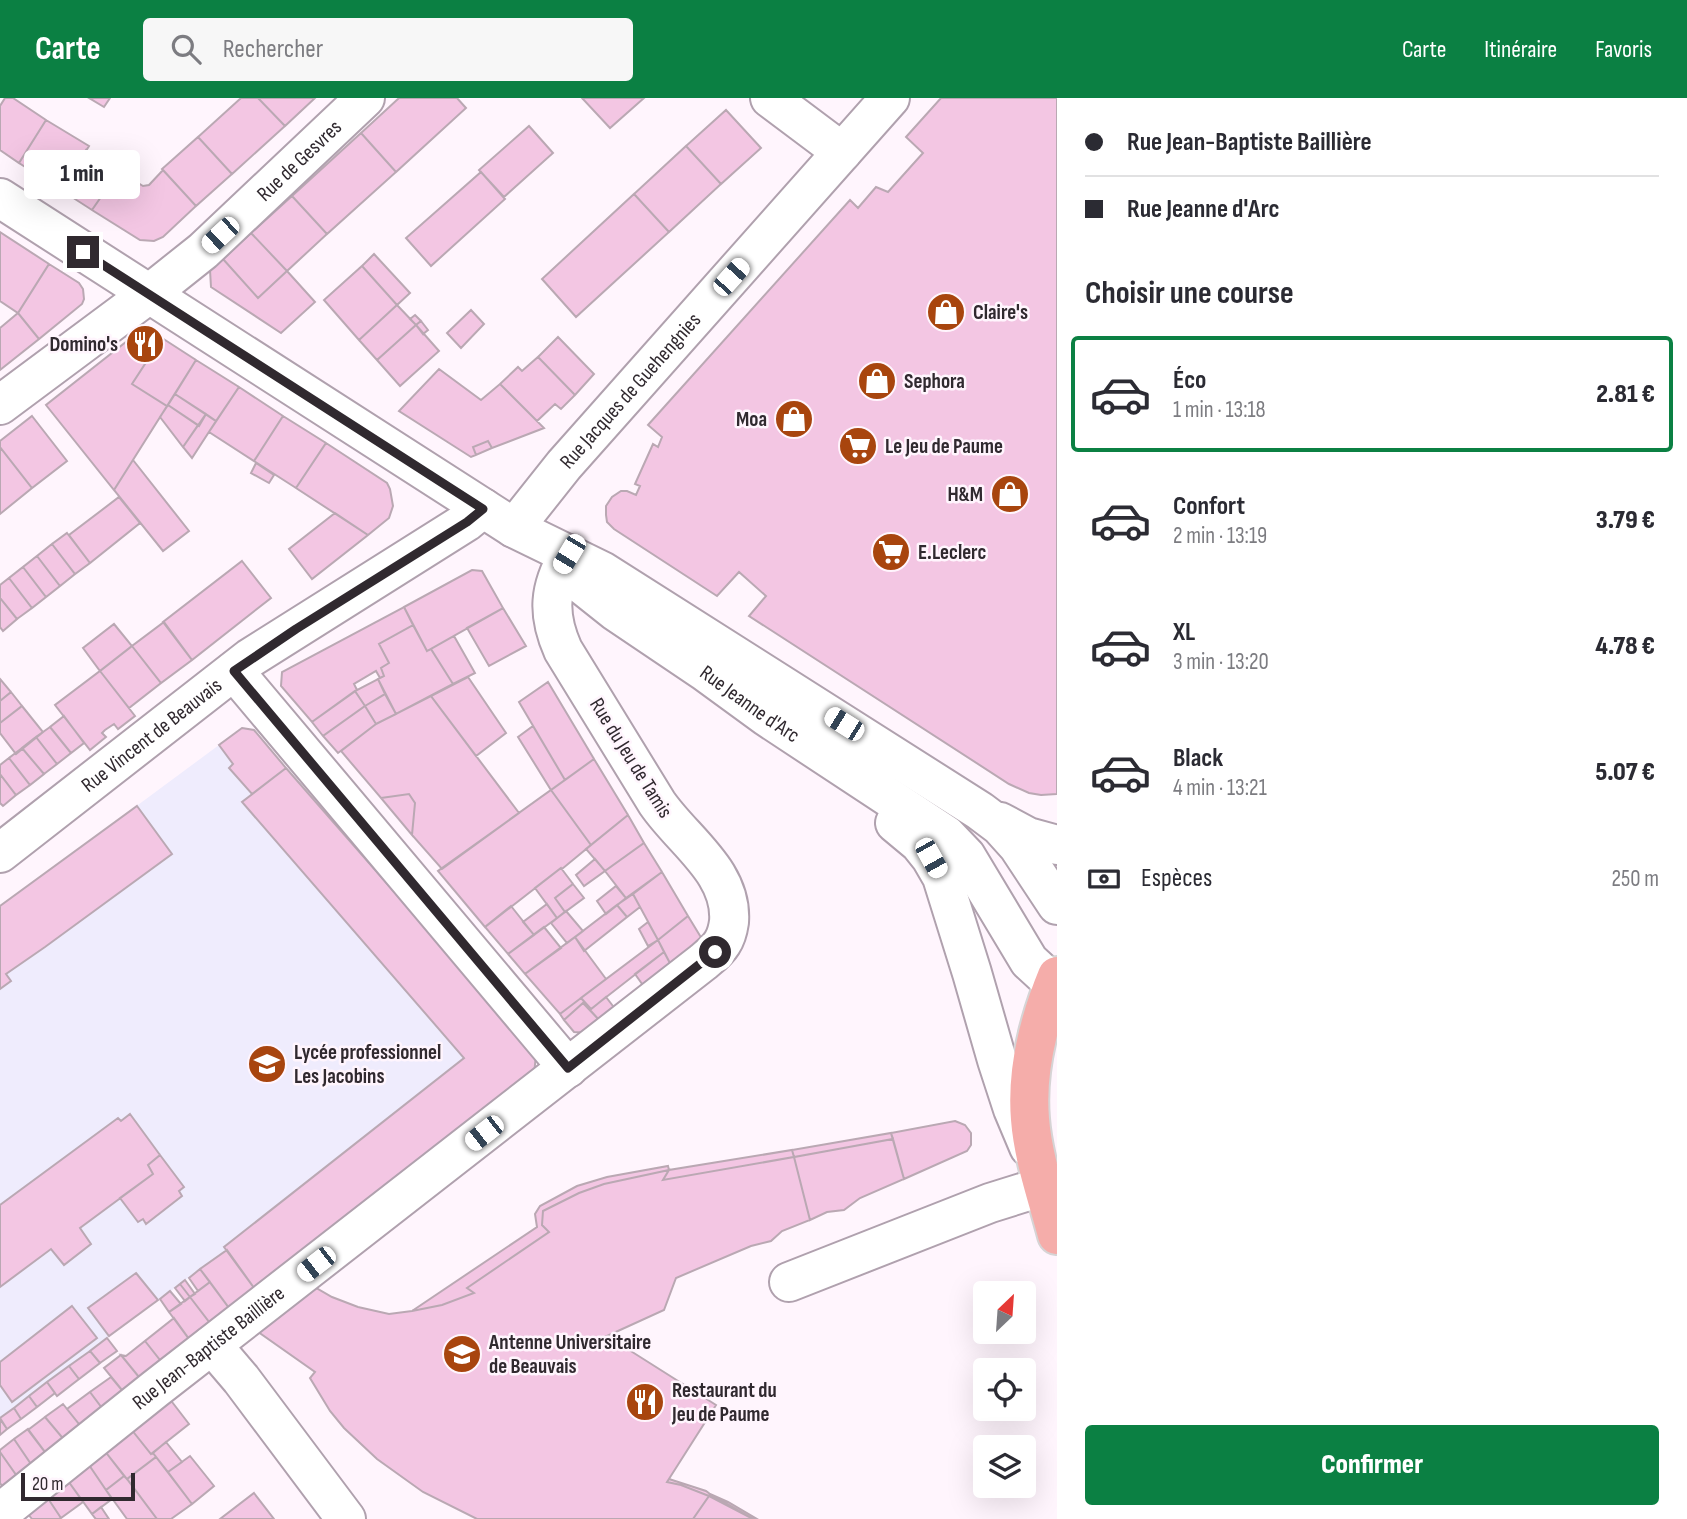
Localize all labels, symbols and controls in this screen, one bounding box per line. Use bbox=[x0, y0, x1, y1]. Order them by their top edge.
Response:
search box bbox=[143, 18, 633, 81]
text: Carte bbox=[35, 29, 101, 69]
icon: search bbox=[167, 30, 205, 68]
text: Rechercher bbox=[223, 34, 323, 65]
text: Carte bbox=[1402, 35, 1446, 64]
text: Itinéraire bbox=[1484, 35, 1557, 64]
text: Favoris bbox=[1595, 35, 1652, 64]
street label: Rue de Gesvres bbox=[252, 114, 347, 206]
text: Rue Jean-Baptiste Baillière bbox=[1127, 127, 1372, 158]
callout: 1 min bbox=[25, 150, 141, 200]
text: 1 min bbox=[60, 160, 104, 188]
text: Rue Jeanne d'Arc bbox=[1127, 194, 1280, 225]
car bbox=[198, 213, 243, 257]
route end bbox=[67, 236, 99, 268]
car bbox=[710, 254, 753, 300]
text: Choisir une course bbox=[1085, 274, 1294, 313]
shop icon: Claire's bbox=[925, 291, 967, 333]
place label: Claire's bbox=[973, 300, 1028, 325]
street label: Rue Jacques de Guehengnies bbox=[554, 308, 706, 474]
restaurant icon: Domino's bbox=[124, 323, 166, 365]
place label: Domino's bbox=[49, 332, 118, 357]
shop icon: Sephora bbox=[856, 360, 898, 402]
icon: car bbox=[1089, 363, 1152, 426]
text: Éco bbox=[1173, 365, 1206, 396]
place label: Sephora bbox=[904, 369, 965, 394]
text: 2.81 € bbox=[1596, 379, 1655, 410]
text: 1 min · 13:18 bbox=[1173, 396, 1266, 424]
shop icon: Moa bbox=[773, 398, 815, 440]
place label: Moa bbox=[736, 407, 767, 432]
supermarket icon: Le Jeu de Paume bbox=[837, 425, 879, 467]
place label: Le Jeu de Paume bbox=[885, 434, 1003, 459]
shop icon: H&M bbox=[989, 473, 1031, 515]
place label: H&M bbox=[947, 482, 983, 507]
icon: car bbox=[1089, 489, 1152, 552]
text: Confort bbox=[1173, 491, 1245, 522]
text: 3.79 € bbox=[1596, 505, 1655, 536]
text: 2 min · 13:19 bbox=[1173, 522, 1267, 550]
car bbox=[550, 531, 589, 577]
supermarket icon: E.Leclerc bbox=[870, 531, 912, 573]
place label: E.Leclerc bbox=[918, 540, 986, 565]
icon: car bbox=[1089, 615, 1152, 678]
text: XL bbox=[1173, 617, 1195, 648]
text: 4.78 € bbox=[1595, 631, 1655, 662]
text: 3 min · 13:20 bbox=[1173, 648, 1269, 676]
street label: Rue Jeanne d'Arc bbox=[695, 660, 805, 748]
street label: Rue Vincent de Beauvais bbox=[76, 672, 226, 797]
street label: Rue du Jeu de Tamis bbox=[584, 693, 678, 823]
car bbox=[821, 704, 868, 744]
icon: car bbox=[1089, 741, 1152, 804]
text: Black bbox=[1173, 743, 1223, 774]
text: 5.07 € bbox=[1595, 757, 1655, 788]
text: 4 min · 13:21 bbox=[1173, 774, 1267, 802]
car bbox=[912, 835, 951, 881]
icon: cash bbox=[1085, 860, 1123, 898]
text: Espèces bbox=[1141, 863, 1212, 894]
text: 250 m bbox=[1612, 865, 1659, 893]
route start bbox=[699, 936, 731, 968]
place label: Lycée professionnel Les Jacobins bbox=[294, 1040, 441, 1089]
school or university icon: Lycée professionnel Les Jacobins bbox=[246, 1043, 288, 1085]
car bbox=[461, 1112, 508, 1154]
car bbox=[293, 1243, 340, 1285]
street label: Rue Jean-Baptiste Baillière bbox=[127, 1280, 289, 1415]
north arrow bbox=[973, 1281, 1036, 1344]
map controls bbox=[973, 1281, 1036, 1498]
place label: Antenne Universitaire de Beauvais bbox=[488, 1330, 651, 1379]
school or university icon: Antenne Universitaire de Beauvais bbox=[441, 1333, 483, 1375]
button: locate bbox=[973, 1358, 1036, 1421]
place label: Restaurant du Jeu de Paume bbox=[671, 1378, 777, 1427]
restaurant icon: Restaurant du Jeu de Paume bbox=[624, 1381, 666, 1423]
button: Confirmer bbox=[1085, 1425, 1659, 1505]
button: layers bbox=[973, 1435, 1036, 1498]
scale bar bbox=[21, 1470, 135, 1502]
text: 20 m bbox=[32, 1473, 64, 1496]

